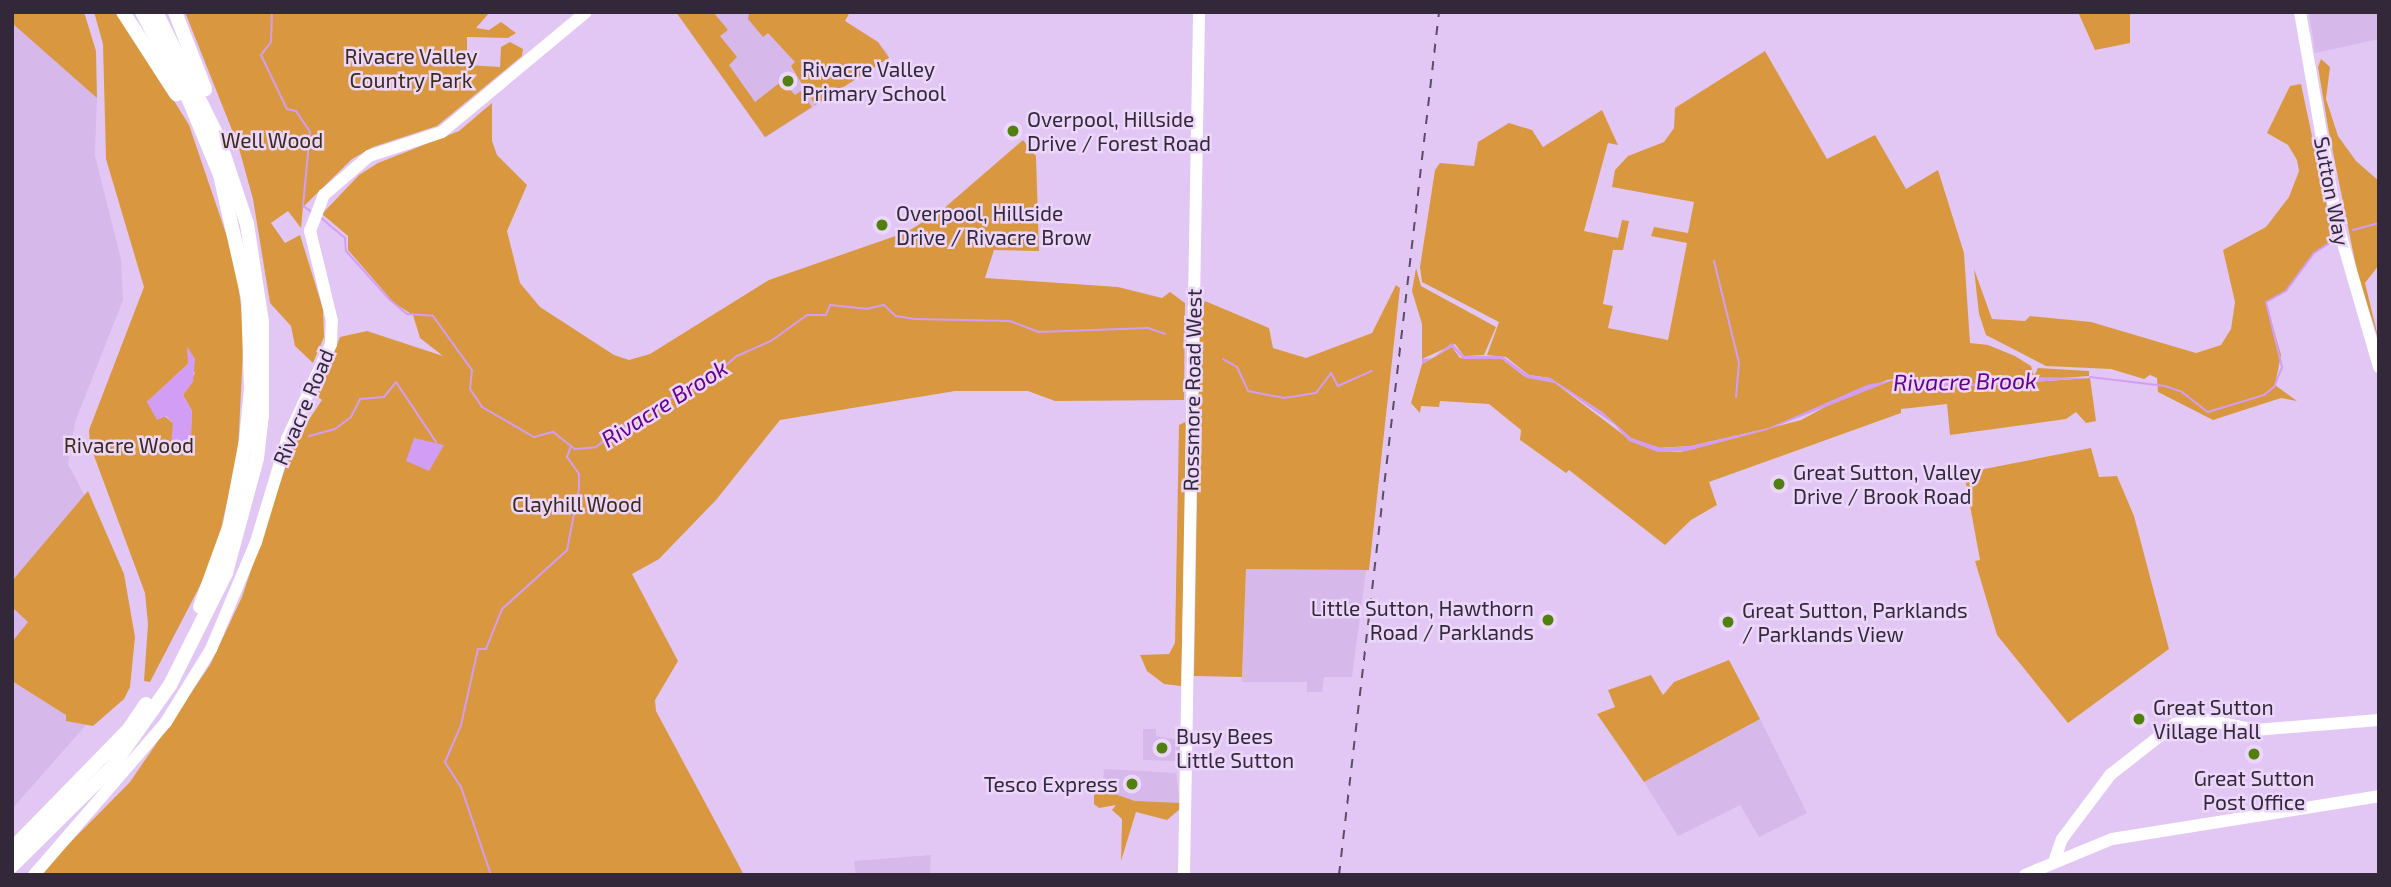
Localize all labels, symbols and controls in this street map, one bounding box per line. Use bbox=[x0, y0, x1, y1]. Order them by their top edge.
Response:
park label: Rivacre Valley Country Park bbox=[344, 43, 478, 93]
place label: Rivacre Valley Primary School bbox=[802, 56, 947, 106]
marker: Rivacre Valley Primary School bbox=[780, 73, 796, 89]
place label: Overpool, Hillside Drive / Forest Road bbox=[1027, 106, 1211, 156]
marker: Overpool, Hillside Drive / Forest Road bbox=[1005, 123, 1021, 139]
park label: Well Wood bbox=[220, 127, 324, 153]
street label: Sutton Way bbox=[2309, 134, 2355, 248]
place label: Overpool, Hillside Drive / Rivacre Brow bbox=[896, 200, 1092, 250]
marker: Overpool, Hillside Drive / Rivacre Brow bbox=[874, 217, 890, 233]
street label: Rossmore Road West bbox=[1178, 288, 1206, 492]
street label: Rivacre Road bbox=[267, 345, 339, 469]
water label: Rivacre Brook bbox=[596, 353, 732, 453]
water label: Rivacre Brook bbox=[1893, 366, 2037, 396]
park label: Rivacre Wood bbox=[64, 432, 194, 458]
place label: Great Sutton, Valley Drive / Brook Road bbox=[1793, 459, 1982, 509]
marker: Great Sutton, Valley Drive / Brook Road bbox=[1771, 476, 1787, 492]
park label: Clayhill Wood bbox=[512, 491, 642, 517]
place label: Little Sutton, Hawthorn Road / Parklands bbox=[1311, 595, 1534, 645]
place label: Great Sutton, Parklands / Parklands View bbox=[1742, 597, 1968, 647]
marker: Little Sutton, Hawthorn Road / Parklands bbox=[1540, 612, 1556, 628]
marker: Great Sutton, Parklands / Parklands View bbox=[1720, 614, 1736, 630]
place label: Great Sutton Village Hall bbox=[2153, 694, 2274, 744]
marker: Great Sutton Village Hall bbox=[2131, 711, 2147, 727]
place label: Busy Bees Little Sutton bbox=[1176, 723, 1294, 773]
marker: Busy Bees Little Sutton bbox=[1154, 740, 1170, 756]
marker: Great Sutton Post Office bbox=[2246, 746, 2262, 762]
place label: Great Sutton Post Office bbox=[2194, 765, 2314, 815]
place label: Tesco Express bbox=[984, 771, 1118, 797]
marker: Tesco Express bbox=[1124, 776, 1140, 792]

